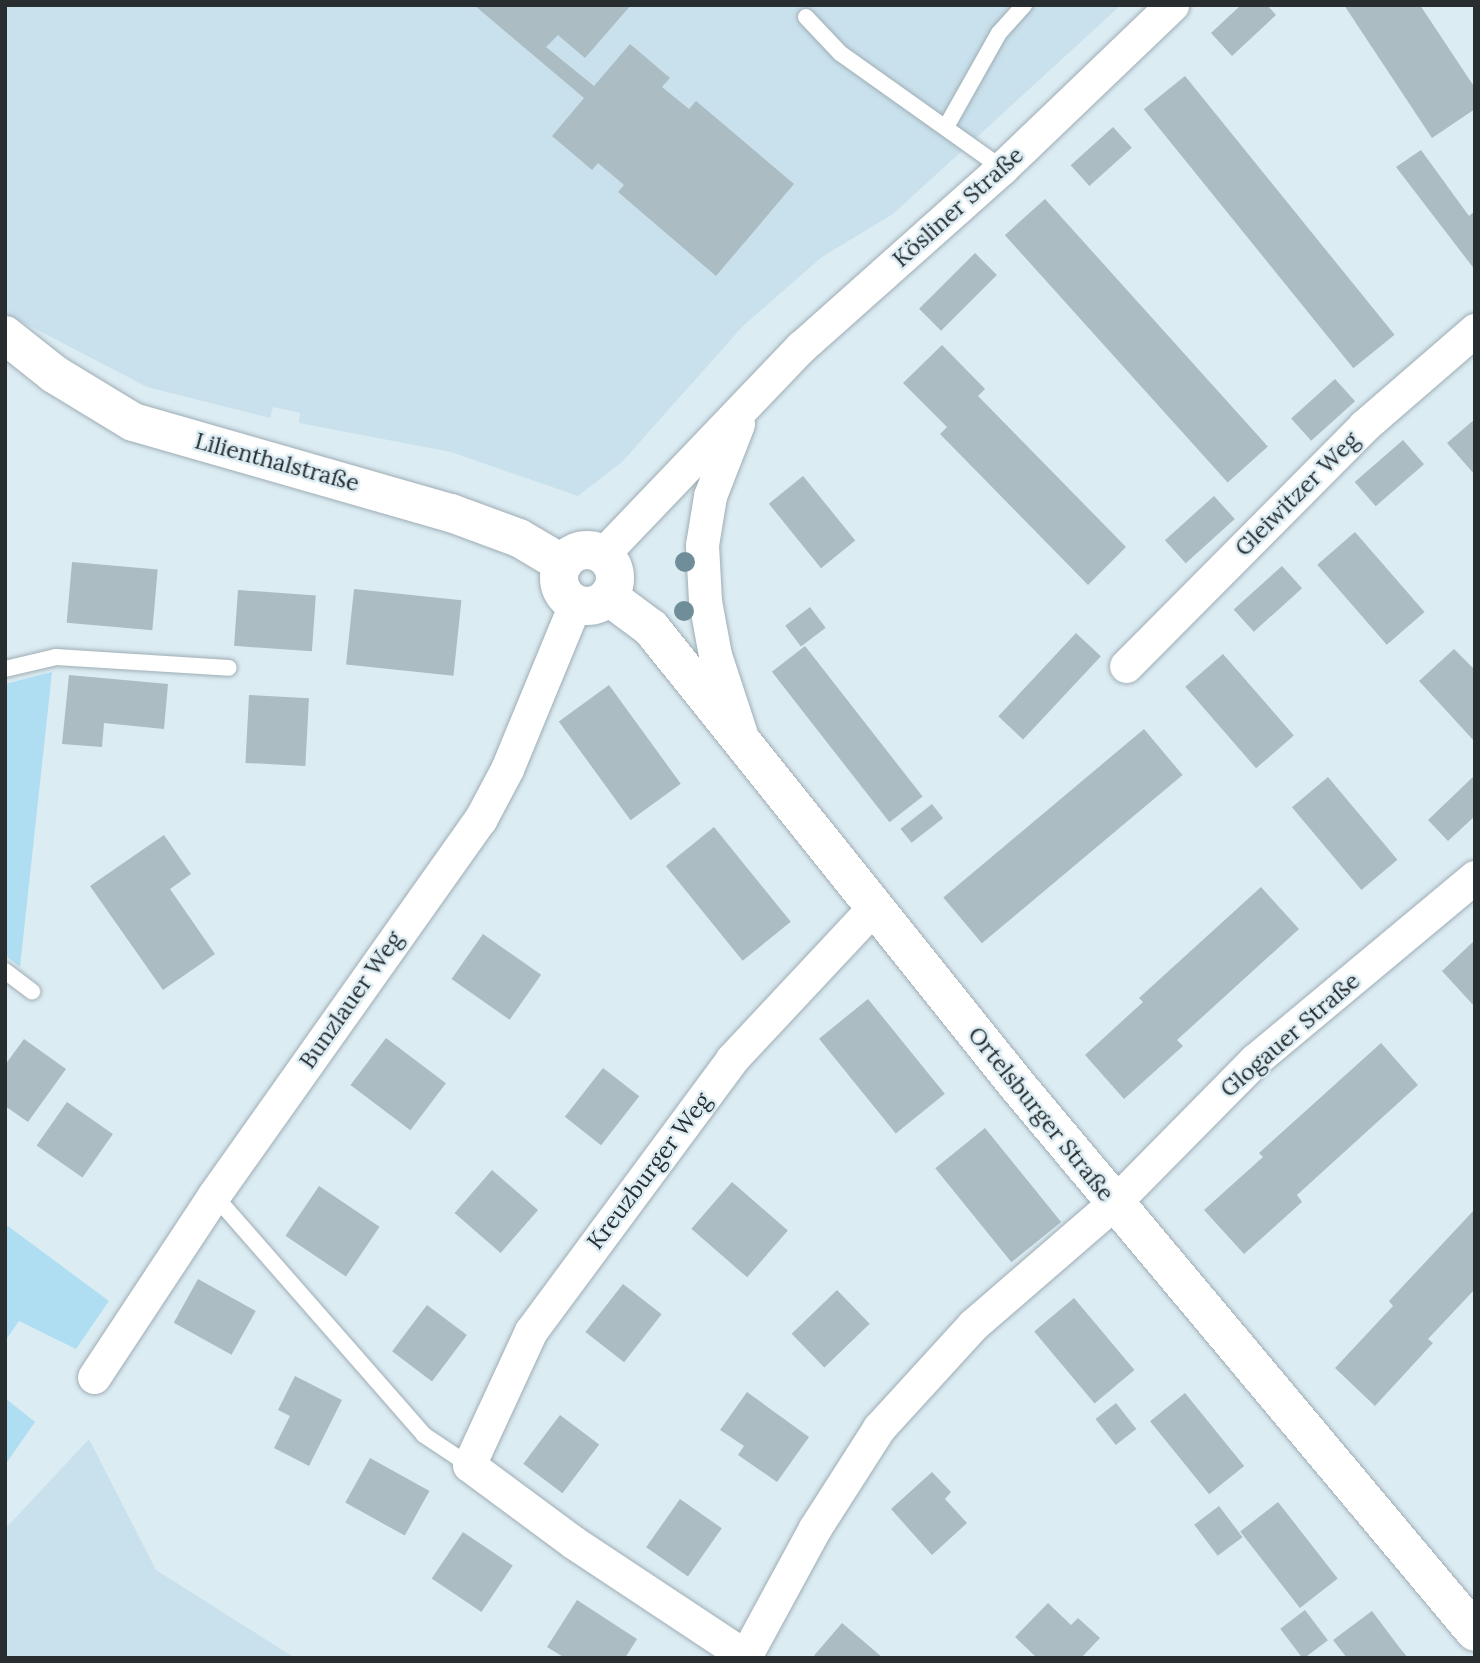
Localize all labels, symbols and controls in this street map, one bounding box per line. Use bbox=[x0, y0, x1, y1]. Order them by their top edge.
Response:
street label: Kösliner Straße bbox=[887, 141, 1029, 273]
street label: Gleiwitzer Weg bbox=[1229, 426, 1365, 562]
street label: Lilienthalstraße bbox=[192, 427, 362, 497]
street label: Bunzlauer Weg bbox=[294, 926, 408, 1074]
street label: Glogauer Straße bbox=[1215, 967, 1365, 1103]
street label: Ortelsburger Straße bbox=[962, 1021, 1120, 1207]
street label: Kreuzburger Weg bbox=[581, 1087, 717, 1255]

